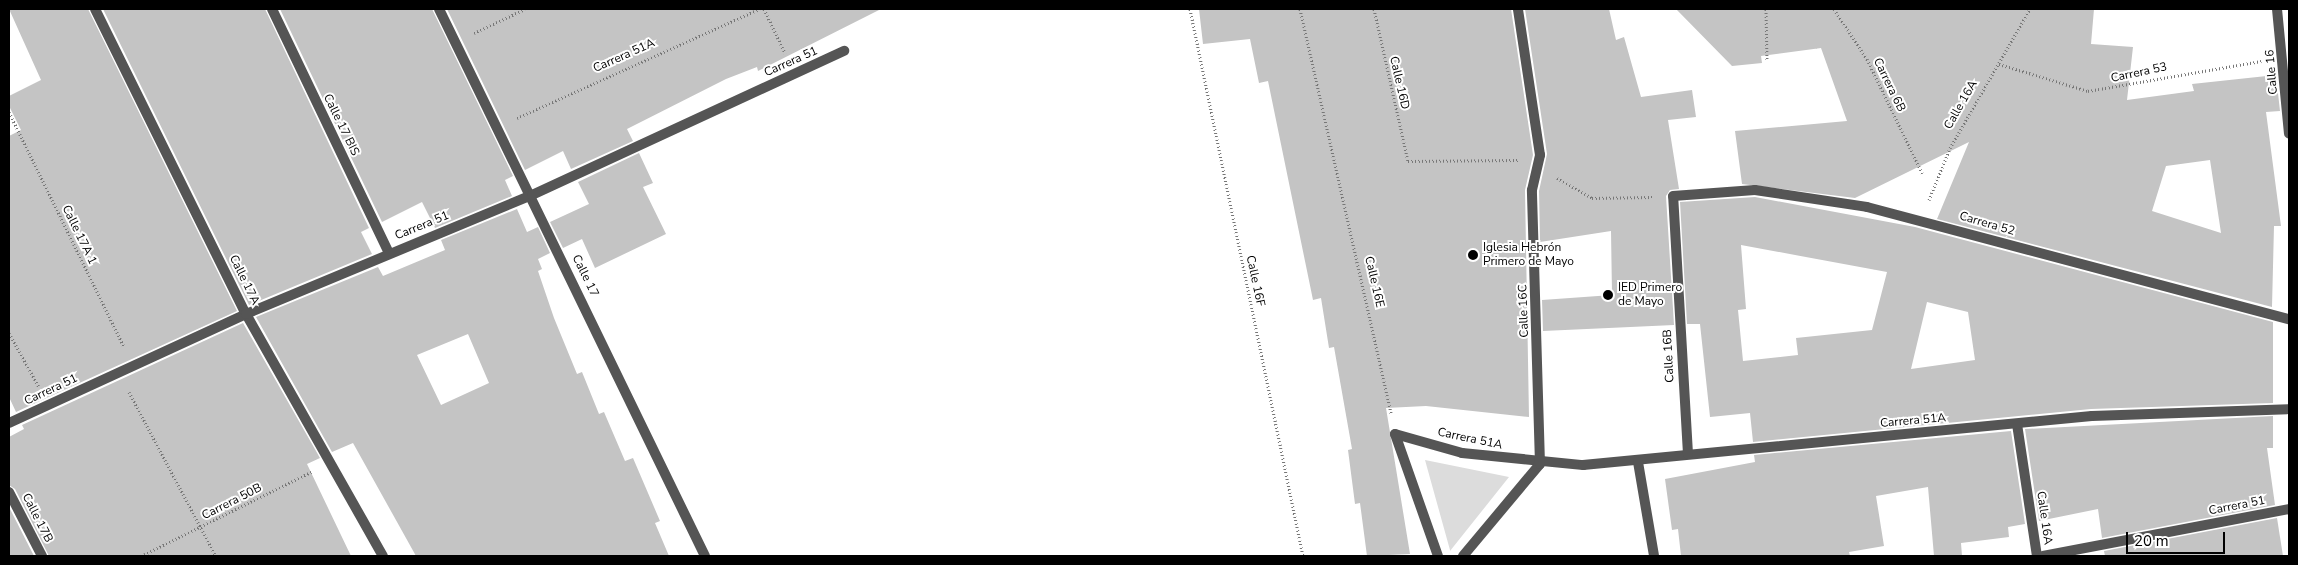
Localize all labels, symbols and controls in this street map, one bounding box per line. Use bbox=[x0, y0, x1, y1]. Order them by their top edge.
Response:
street label: Carrera 51A bbox=[591, 36, 657, 76]
street label: Carrera 51 bbox=[762, 44, 820, 80]
street label: Calle 16 bbox=[2263, 49, 2281, 95]
street label: Calle 16D bbox=[1386, 55, 1412, 111]
street label: Carrera 6B bbox=[1870, 56, 1908, 114]
street label: Carrera 53 bbox=[2110, 60, 2168, 86]
street label: Calle 16A bbox=[1941, 78, 1981, 132]
street label: Calle 17 BIS bbox=[320, 92, 362, 158]
street label: Calle 17A 1 bbox=[58, 203, 100, 267]
street label: Carrera 51 bbox=[393, 209, 451, 243]
street label: Carrera 52 bbox=[1958, 209, 2016, 239]
place label: Iglesia Hebrón Primero de Mayo bbox=[1483, 241, 1574, 269]
marker: Iglesia Hebrón Primero de Mayo bbox=[1467, 249, 1479, 261]
street label: Calle 17A bbox=[226, 253, 262, 307]
street label: Calle 17 bbox=[569, 253, 601, 299]
street label: Calle 16F bbox=[1243, 254, 1267, 308]
street label: Calle 16E bbox=[1361, 255, 1387, 309]
place label: IED Primero de Mayo bbox=[1618, 281, 1682, 309]
street label: Calle 16C bbox=[1516, 284, 1532, 338]
marker: IED Primero de Mayo bbox=[1602, 289, 1614, 301]
street label: Calle 16B bbox=[1660, 329, 1678, 383]
street label: Carrera 51 bbox=[22, 371, 80, 409]
street label: Carrera 51A bbox=[1880, 411, 1946, 431]
street label: Carrera 51A bbox=[1436, 425, 1504, 453]
street label: Carrera 50B bbox=[200, 481, 264, 523]
street label: Calle 16A bbox=[2033, 490, 2055, 546]
street label: Calle 17B bbox=[18, 491, 56, 545]
street label: Carrera 51 bbox=[2208, 493, 2266, 519]
scale bar bbox=[2128, 522, 2227, 554]
text: 20 m bbox=[2134, 531, 2169, 551]

